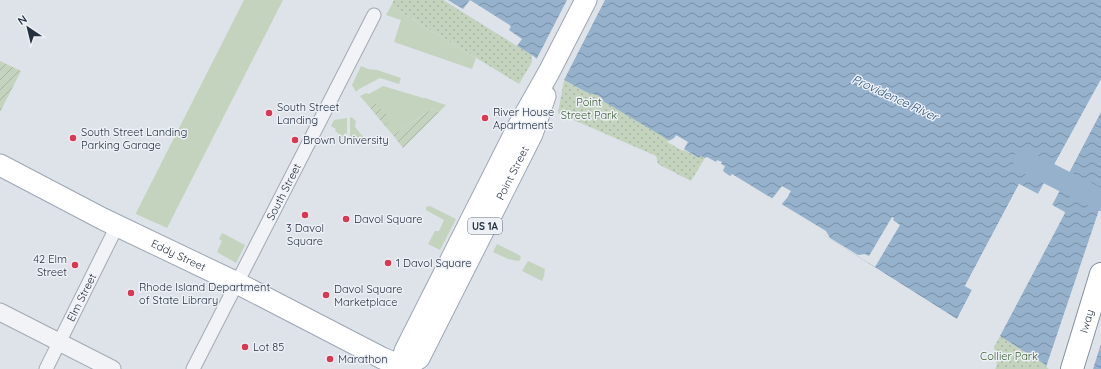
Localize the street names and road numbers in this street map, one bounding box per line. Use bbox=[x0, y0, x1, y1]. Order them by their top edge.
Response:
street label: Point Street bbox=[493, 143, 532, 202]
street label: South Street bbox=[263, 161, 304, 223]
road number: US 1A bbox=[468, 218, 502, 234]
street label: Eddy Street bbox=[149, 236, 208, 274]
street label: Elm Street bbox=[64, 271, 100, 324]
street label: Iway bbox=[1076, 308, 1097, 335]

